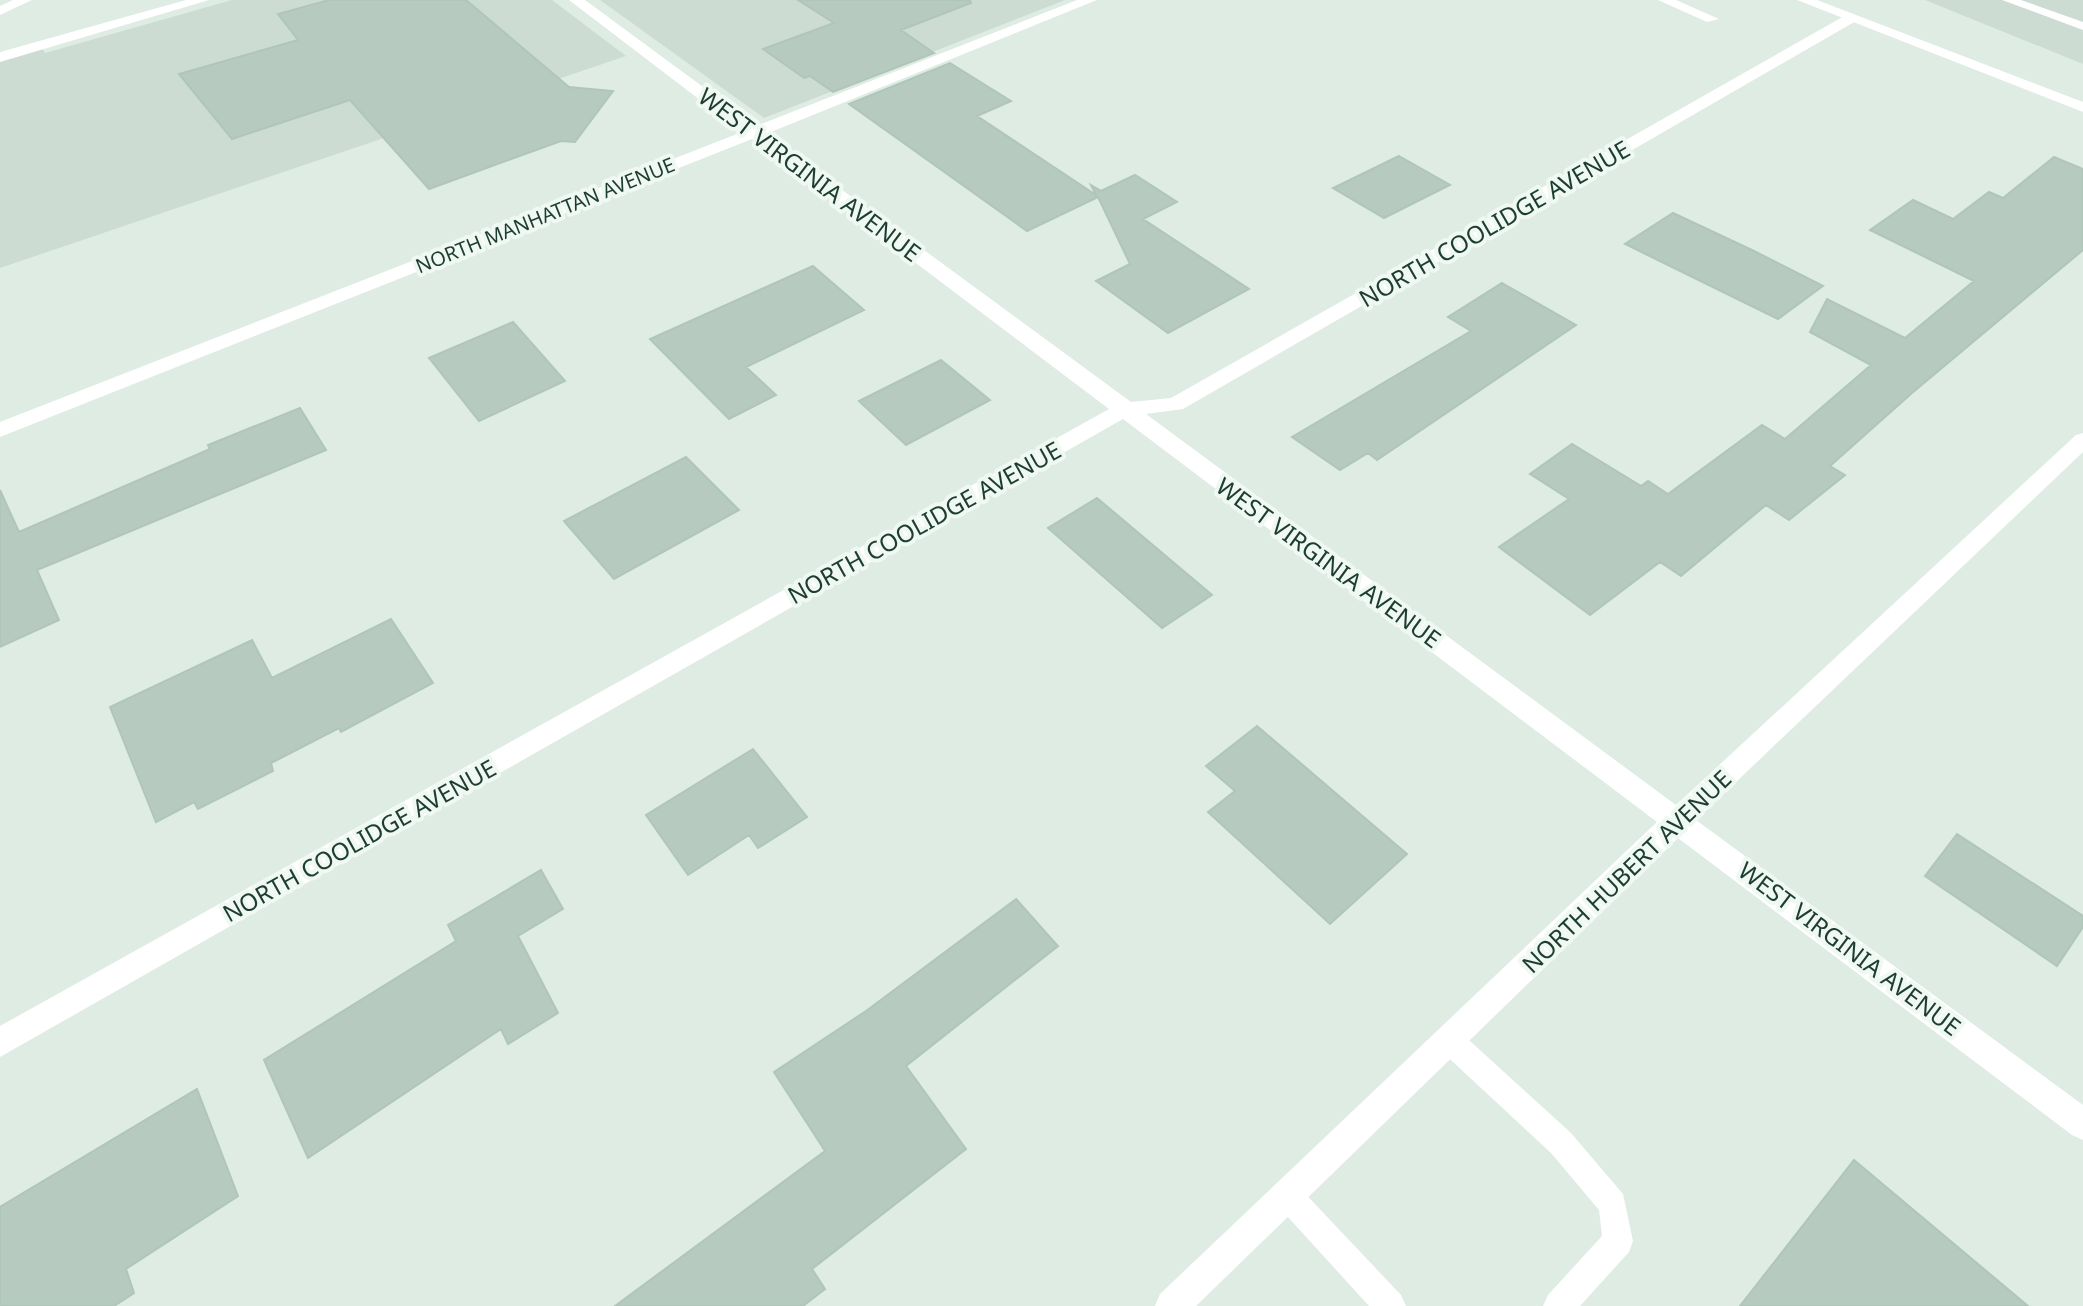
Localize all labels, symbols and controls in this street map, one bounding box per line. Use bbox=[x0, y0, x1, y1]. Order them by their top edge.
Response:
street label: WEST VIRGINIA AVENUE bbox=[692, 79, 928, 269]
street label: NORTH COOLIDGE AVENUE bbox=[1352, 132, 1636, 314]
street label: NORTH MANHATTAN AVENUE bbox=[411, 151, 679, 279]
street label: NORTH COOLIDGE AVENUE bbox=[781, 433, 1067, 611]
street label: WEST VIRGINIA AVENUE bbox=[1210, 469, 1448, 655]
street label: NORTH COOLIDGE AVENUE bbox=[216, 751, 502, 929]
street label: NORTH HUBERT AVENUE bbox=[1514, 762, 1738, 980]
street label: WEST VIRGINIA AVENUE bbox=[1732, 853, 1968, 1043]

